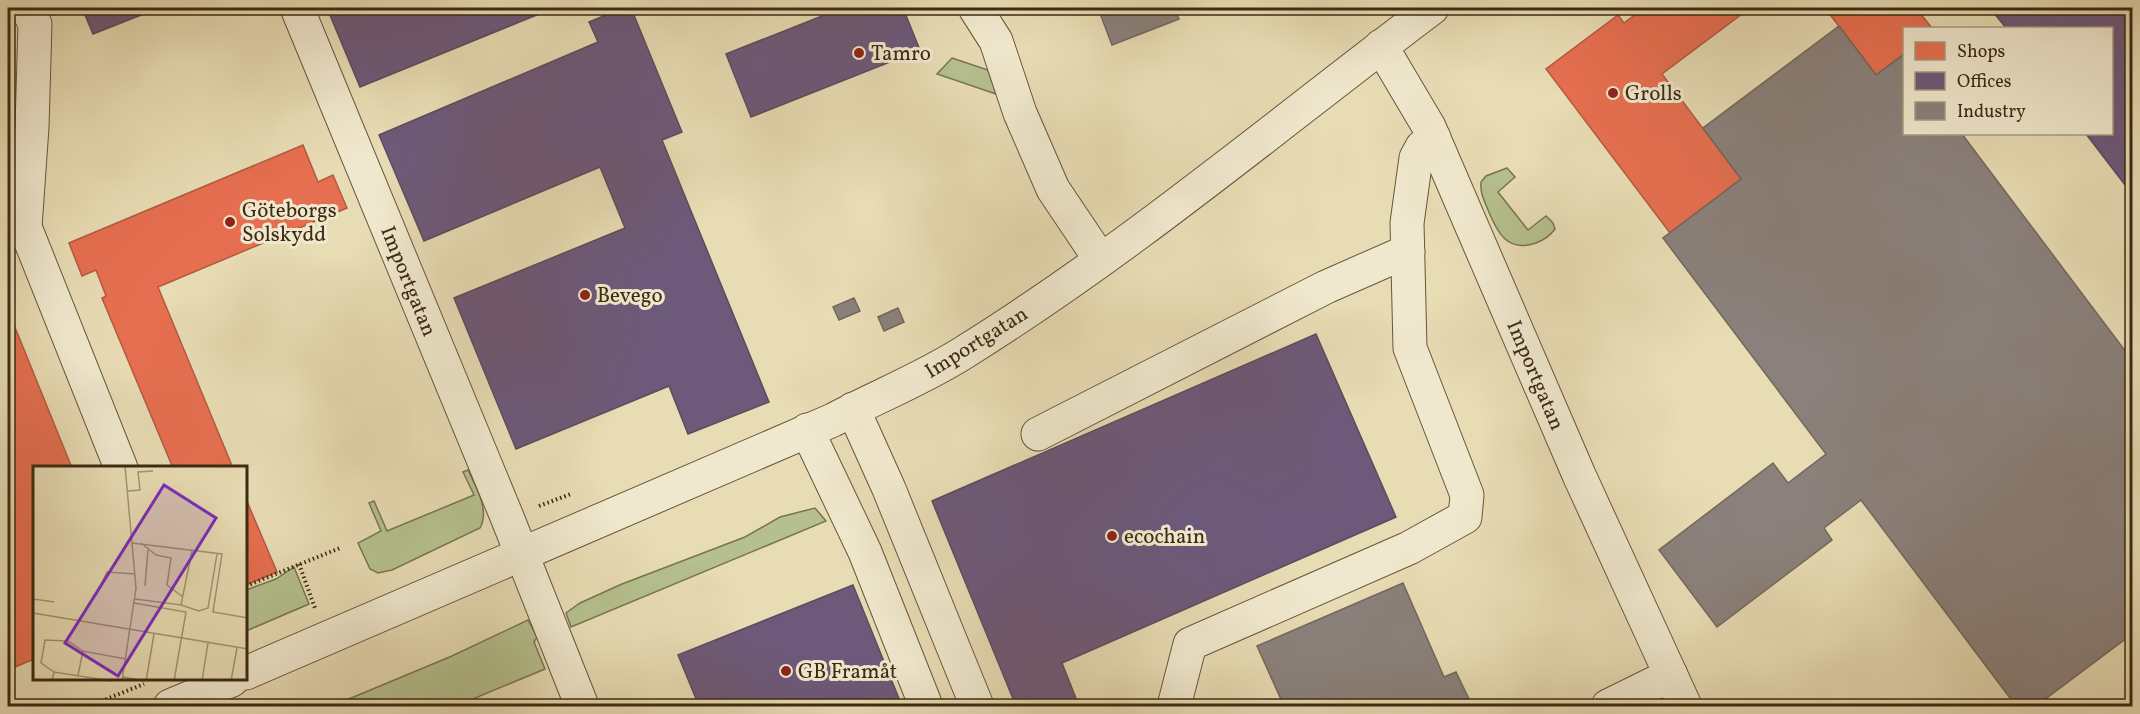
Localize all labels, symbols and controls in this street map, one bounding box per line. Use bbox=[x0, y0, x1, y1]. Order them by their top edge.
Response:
legend bbox=[1903, 27, 2113, 135]
place label: Tamro bbox=[871, 40, 931, 69]
text: Shops bbox=[1957, 40, 2005, 65]
marker: Tamro bbox=[852, 46, 866, 60]
text: Offices bbox=[1957, 70, 2012, 95]
place label: Grolls bbox=[1625, 80, 1682, 109]
marker: Grolls bbox=[1606, 86, 1620, 100]
text: Industry bbox=[1957, 100, 2026, 125]
place label: Göteborgs Solskydd bbox=[242, 197, 337, 250]
marker: Göteborgs Solskydd bbox=[223, 215, 237, 229]
street label: Importgatan bbox=[372, 222, 443, 341]
place label: Bevego bbox=[597, 282, 663, 311]
marker: Bevego bbox=[578, 288, 592, 302]
street label: Importgatan bbox=[920, 300, 1034, 386]
street label: Importgatan bbox=[1498, 316, 1571, 435]
inset map bbox=[33, 466, 248, 681]
place label: ecochain bbox=[1124, 523, 1205, 552]
marker: ecochain bbox=[1105, 529, 1119, 543]
place label: GB Framåt bbox=[798, 658, 897, 687]
marker: GB Framåt bbox=[779, 664, 793, 678]

